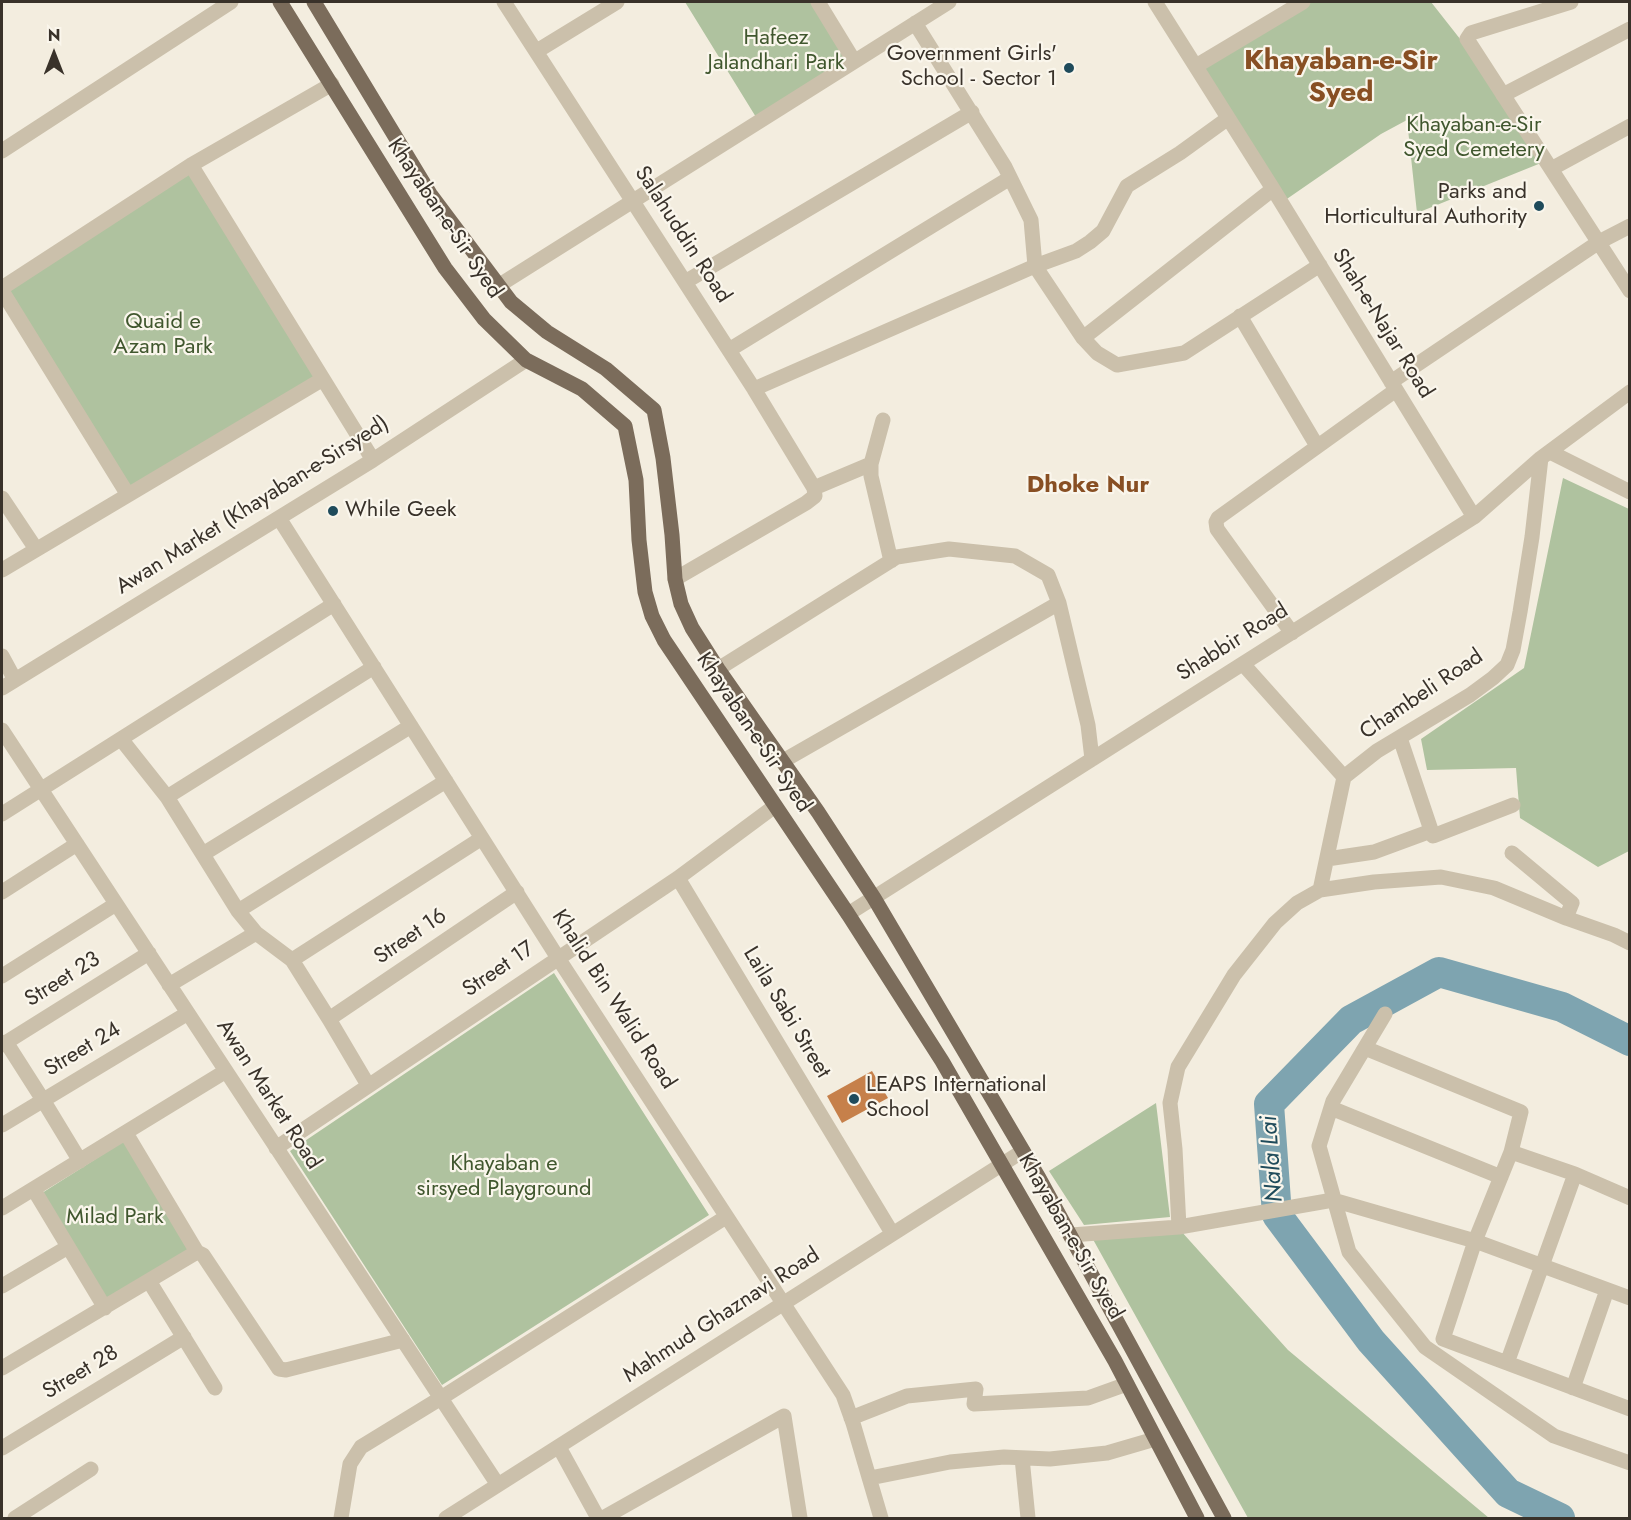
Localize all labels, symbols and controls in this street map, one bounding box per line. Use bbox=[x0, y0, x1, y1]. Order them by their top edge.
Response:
north arrow bbox=[24, 24, 84, 84]
text: N bbox=[48, 24, 60, 47]
park label: Hafeez Jalandhari Park bbox=[708, 26, 844, 78]
place label: Government Girls' School - Sector 1 bbox=[887, 42, 1057, 94]
district label: Khayaban-e-Sir Syed bbox=[1244, 45, 1438, 111]
marker: Government Girls' School - Sector 1 bbox=[1062, 61, 1076, 75]
park label: Khayaban-e-Sir Syed Cemetery bbox=[1403, 113, 1545, 164]
street label: Khayaban-e-Sir Syed bbox=[381, 134, 507, 304]
street label: Salahuddin Road bbox=[628, 162, 736, 308]
place label: Parks and Horticultural Authority bbox=[1324, 180, 1527, 231]
marker: Parks and Horticultural Authority bbox=[1532, 199, 1546, 213]
street label: Shah-e-Najar Road bbox=[1325, 244, 1439, 404]
park label: Quaid e Azam Park bbox=[113, 310, 213, 362]
street label: Awan Market (Khayaban-e-Sirsyed) bbox=[112, 411, 394, 601]
district label: Dhoke Nur bbox=[1027, 472, 1149, 500]
place label: While Geek bbox=[345, 498, 456, 524]
marker: While Geek bbox=[326, 504, 340, 518]
street label: Shabbir Road bbox=[1172, 598, 1294, 688]
street label: Chambeli Road bbox=[1355, 644, 1489, 746]
street label: Khayaban-e-Sir Syed bbox=[690, 648, 816, 818]
street label: Street 16 bbox=[370, 903, 452, 971]
street label: Khalid Bin Walid Road bbox=[545, 906, 681, 1094]
street label: Street 17 bbox=[458, 937, 540, 1003]
street label: Laila Sabi Street bbox=[736, 943, 836, 1083]
street label: Street 23 bbox=[21, 947, 105, 1013]
street label: Awan Market Road bbox=[210, 1015, 326, 1175]
street label: Street 24 bbox=[40, 1017, 126, 1083]
place label: LEAPS International School bbox=[866, 1073, 1047, 1124]
marker: LEAPS International School bbox=[847, 1092, 861, 1106]
water label: Nala Lai bbox=[1256, 1115, 1290, 1203]
street label: Khayaban-e-Sir Syed bbox=[1012, 1149, 1128, 1325]
park label: Khayaban e sirsyed Playground bbox=[416, 1152, 592, 1204]
park label: Milad Park bbox=[66, 1205, 164, 1231]
street label: Mahmud Ghaznavi Road bbox=[619, 1243, 825, 1389]
street label: Street 28 bbox=[38, 1340, 124, 1406]

